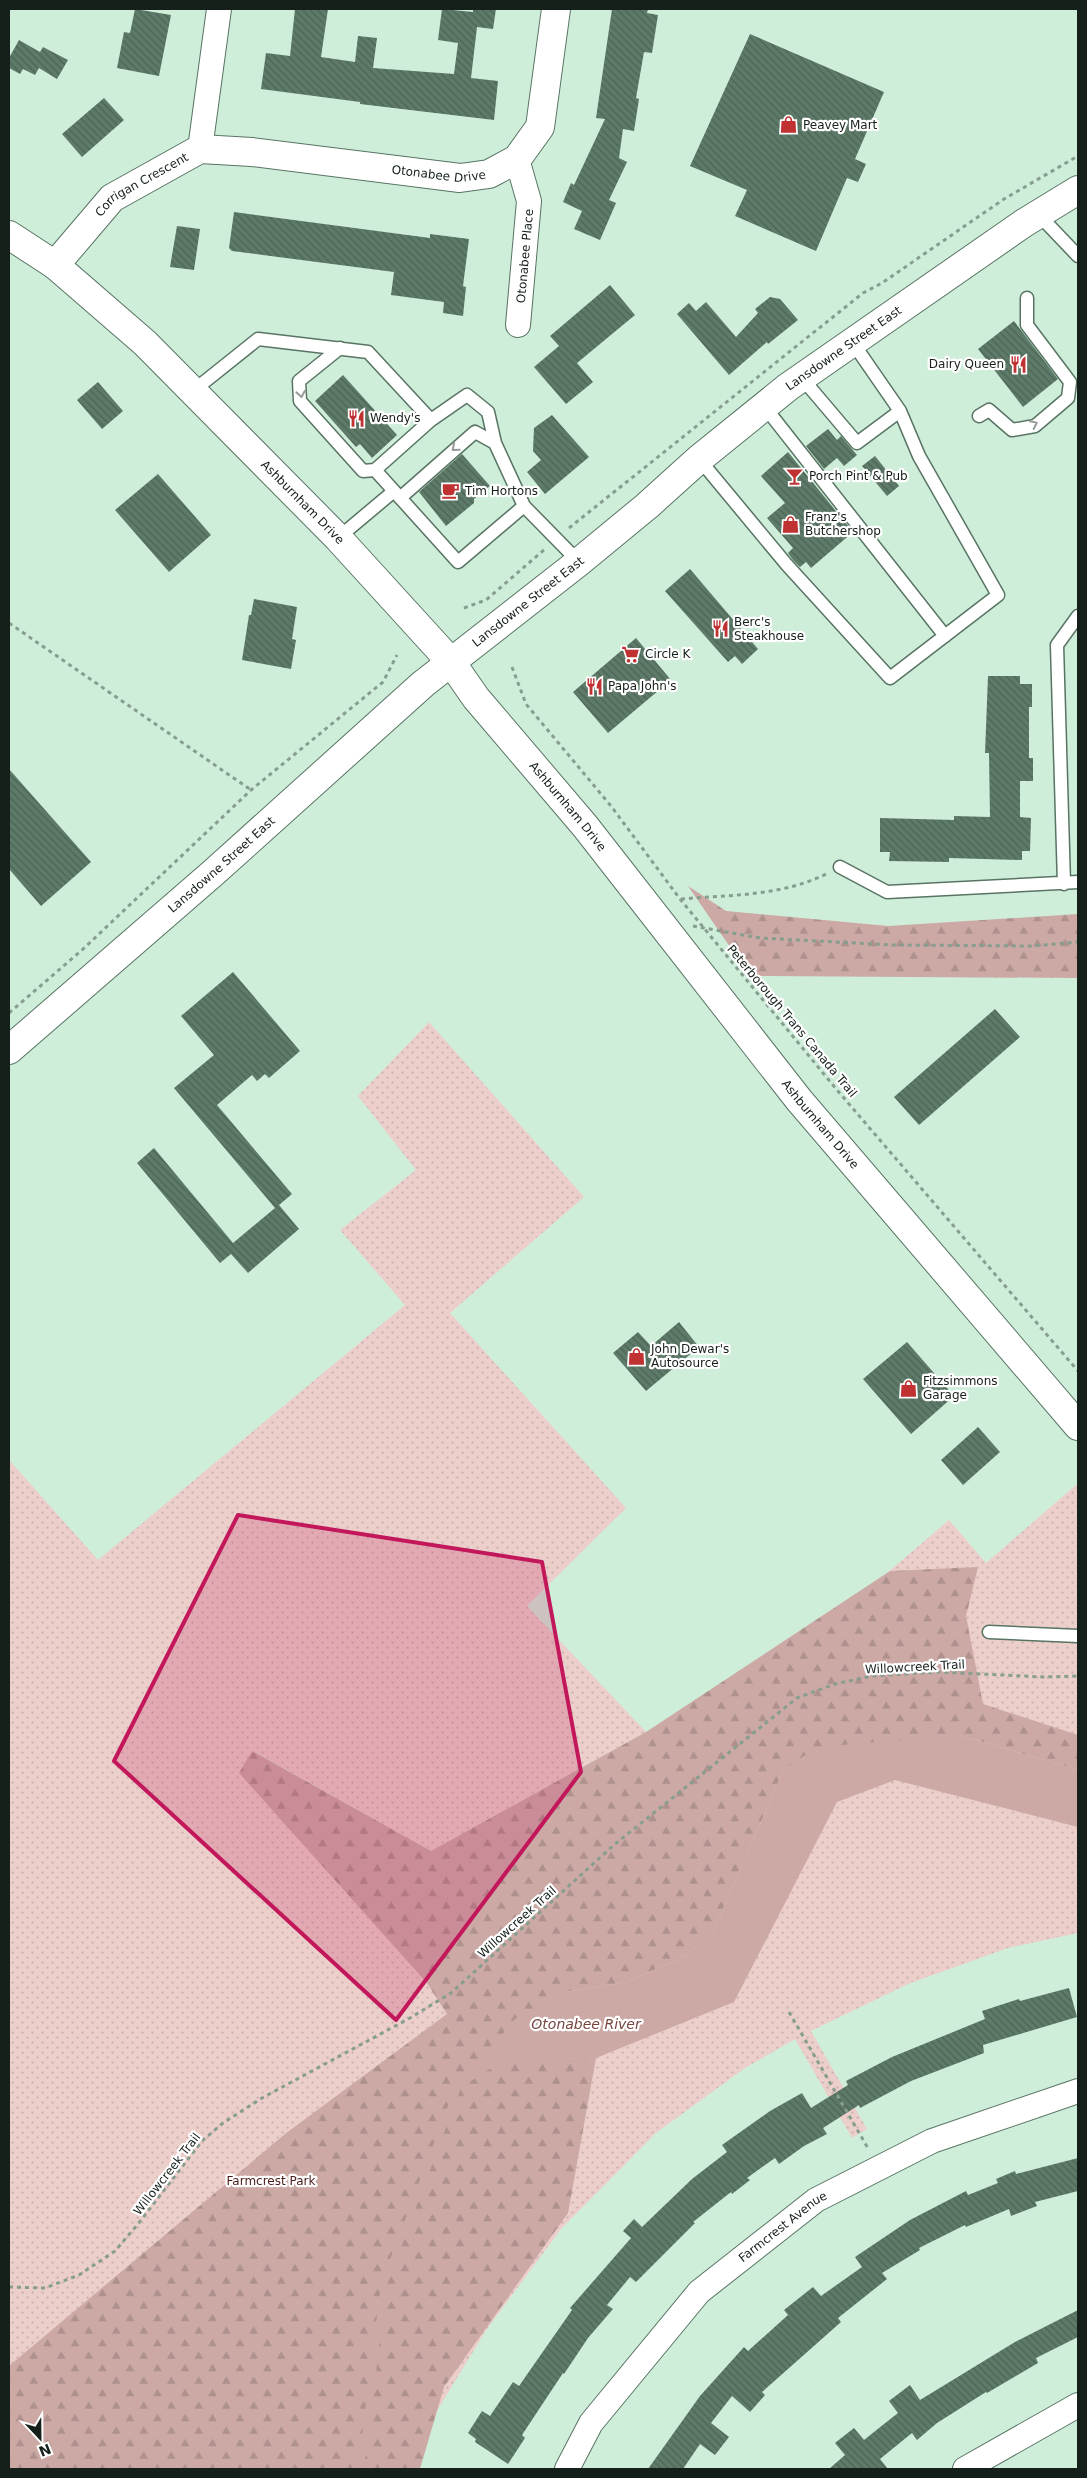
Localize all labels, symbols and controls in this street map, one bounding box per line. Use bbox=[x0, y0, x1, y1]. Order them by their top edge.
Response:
shop icon: Peavey Mart bbox=[779, 115, 799, 135]
place label: Peavey Mart bbox=[803, 118, 878, 132]
street label: Corrigan Crescent bbox=[92, 150, 191, 219]
street label: Otonabee Drive bbox=[391, 163, 487, 185]
street label: Otonabee Place bbox=[514, 208, 536, 304]
street label: Lansdowne Street East bbox=[783, 303, 904, 393]
restaurant icon: Dairy Queen bbox=[1008, 354, 1028, 374]
place label: Dairy Queen bbox=[929, 357, 1004, 371]
one-way arrow bbox=[295, 390, 305, 399]
restaurant icon: Wendy's bbox=[346, 408, 366, 428]
place label: Wendy's bbox=[370, 411, 420, 425]
one-way arrow bbox=[1029, 420, 1038, 430]
one-way arrow bbox=[452, 443, 461, 452]
street label: Ashburnham Drive bbox=[258, 457, 347, 547]
bar icon: Porch Pint & Pub bbox=[785, 466, 805, 486]
place label: Porch Pint & Pub bbox=[809, 469, 908, 483]
cafe icon: Tim Hortons bbox=[441, 481, 461, 501]
place label: Tim Hortons bbox=[464, 484, 538, 498]
place label: Franz's Butchershop bbox=[805, 510, 881, 538]
shop icon: Franz's Butchershop bbox=[781, 514, 801, 534]
street label: Lansdowne Street East bbox=[469, 554, 587, 650]
place label: Berc's Steakhouse bbox=[734, 615, 804, 643]
restaurant icon: Berc's Steakhouse bbox=[710, 619, 730, 639]
supermarket icon: Circle K bbox=[621, 644, 641, 664]
place label: Circle K bbox=[645, 647, 692, 661]
restaurant icon: Papa John's bbox=[584, 676, 604, 696]
place label: Papa John's bbox=[608, 679, 676, 693]
street label: Ashburnham Drive bbox=[526, 759, 609, 854]
street label: Lansdowne Street East bbox=[165, 814, 278, 916]
street label: Peterborough Trans Canada Trail bbox=[724, 942, 860, 1100]
street label: Ashburnham Drive bbox=[779, 1077, 862, 1172]
place label: John Dewar's Autosource bbox=[650, 1342, 729, 1370]
shop icon: John Dewar's Autosource bbox=[627, 1346, 647, 1366]
place label: Fitzsimmons Garage bbox=[923, 1374, 998, 1402]
shop icon: Fitzsimmons Garage bbox=[899, 1378, 919, 1398]
street label: Willowcreek Trail bbox=[865, 1657, 965, 1677]
street label: Willowcreek Trail bbox=[475, 1883, 559, 1961]
water label: Otonabee River bbox=[531, 2016, 642, 2032]
street label: Willowcreek Trail bbox=[131, 2130, 203, 2218]
park label: Farmcrest Park bbox=[227, 2174, 316, 2188]
street label: Farmcrest Avenue bbox=[736, 2189, 829, 2265]
north arrow bbox=[15, 2413, 65, 2463]
text: N bbox=[36, 2440, 53, 2460]

